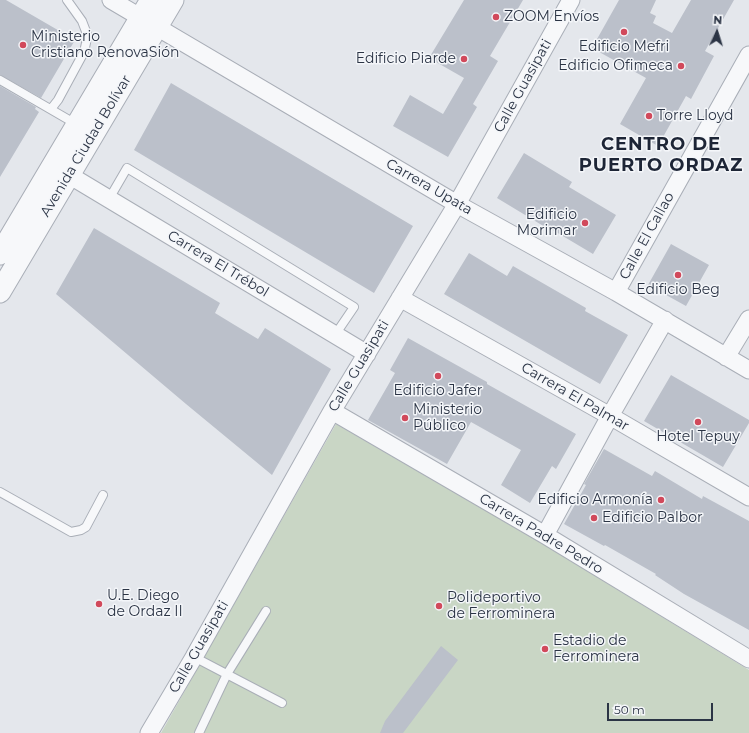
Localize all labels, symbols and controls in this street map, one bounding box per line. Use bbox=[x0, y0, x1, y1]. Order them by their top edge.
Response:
place label: ZOOM Envíos bbox=[504, 9, 599, 25]
marker: ZOOM Envíos bbox=[491, 12, 501, 22]
north arrow bbox=[697, 12, 737, 52]
text: N bbox=[713, 13, 723, 27]
marker: Edificio Mefri bbox=[619, 27, 629, 37]
place label: Ministerio Cristiano RenovaSión bbox=[31, 29, 179, 62]
street label: Calle Guasipati bbox=[490, 36, 556, 136]
place label: Edificio Mefri bbox=[579, 39, 669, 55]
marker: Ministerio Cristiano RenovaSión bbox=[18, 40, 28, 50]
place label: Edificio Piarde bbox=[356, 51, 456, 67]
marker: Edificio Piarde bbox=[459, 54, 469, 64]
place label: Edificio Ofimeca bbox=[558, 58, 673, 74]
marker: Edificio Ofimeca bbox=[676, 61, 686, 71]
street label: Avenida Ciudad Bolívar bbox=[37, 72, 135, 220]
place label: Torre Lloyd bbox=[657, 108, 734, 124]
marker: Torre Lloyd bbox=[644, 111, 654, 121]
district label: CENTRO DE PUERTO ORDAZ bbox=[579, 134, 743, 176]
street label: Carrera Upata bbox=[383, 155, 475, 219]
street label: Calle El Callao bbox=[616, 189, 678, 283]
place label: Edificio Morimar bbox=[517, 207, 577, 240]
marker: Edificio Morimar bbox=[580, 218, 590, 228]
street label: Carrera El Trébol bbox=[164, 227, 272, 301]
marker: Edificio Beg bbox=[673, 270, 683, 280]
place label: Edificio Beg bbox=[636, 282, 720, 298]
street label: Calle Guasipati bbox=[325, 317, 393, 415]
street label: Carrera El Palmar bbox=[518, 359, 632, 435]
marker: Edificio Jafer bbox=[433, 371, 443, 381]
place label: Edificio Jafer bbox=[394, 383, 482, 399]
place label: Ministerio Público bbox=[413, 402, 482, 434]
marker: Ministerio Público bbox=[400, 413, 410, 423]
marker: Hotel Tepuy bbox=[693, 417, 703, 427]
place label: Hotel Tepuy bbox=[656, 429, 740, 445]
street label: Carrera Padre Pedro bbox=[476, 490, 606, 578]
place label: Edificio Armonía bbox=[537, 492, 653, 508]
marker: Edificio Armonía bbox=[656, 495, 666, 505]
place label: Edificio Palbor bbox=[602, 510, 703, 526]
marker: Edificio Palbor bbox=[589, 513, 599, 523]
place label: U.E. Diego de Ordaz II bbox=[107, 588, 183, 620]
place label: Polideportivo de Ferrominera bbox=[447, 590, 555, 622]
street label: Calle Guasipati bbox=[166, 598, 232, 696]
marker: U.E. Diego de Ordaz II bbox=[94, 599, 104, 609]
marker: Polideportivo de Ferrominera bbox=[434, 601, 444, 611]
place label: Estadio de Ferrominera bbox=[553, 633, 640, 666]
marker: Estadio de Ferrominera bbox=[540, 644, 550, 654]
scale bar bbox=[609, 695, 715, 721]
text: 50 m bbox=[614, 702, 645, 717]

